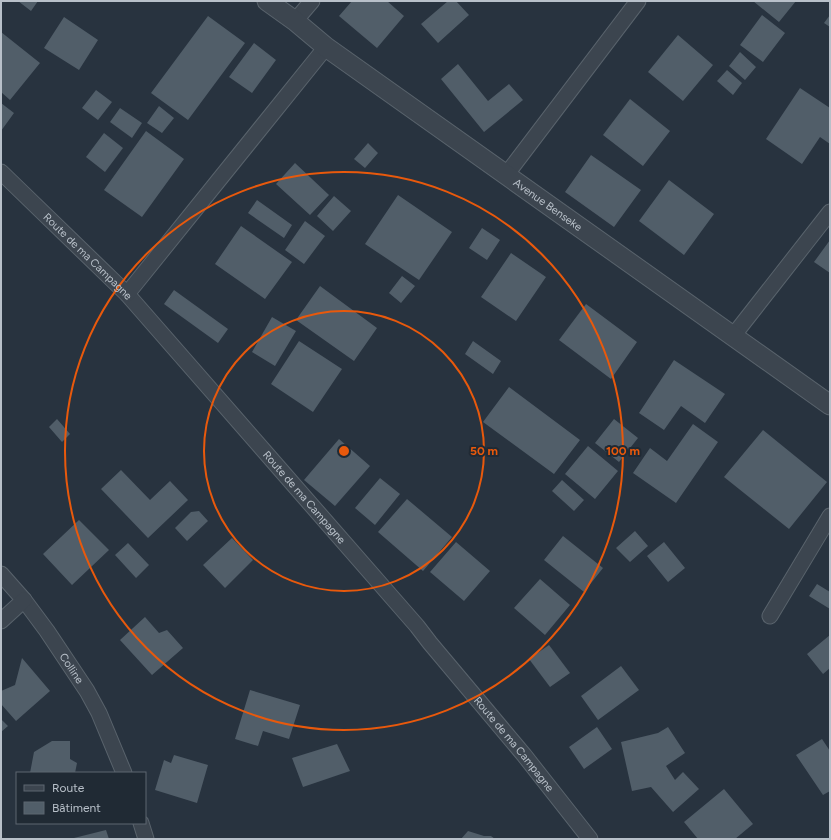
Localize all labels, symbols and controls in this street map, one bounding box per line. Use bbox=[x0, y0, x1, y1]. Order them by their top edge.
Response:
street label: Avenue Benseke bbox=[511, 176, 585, 233]
street label: Route de ma Campagne bbox=[41, 210, 135, 302]
centre of rings bbox=[337, 444, 351, 458]
text: 50 m bbox=[470, 444, 498, 458]
text: 100 m bbox=[606, 444, 640, 458]
street label: Route de ma Campagne bbox=[260, 448, 348, 546]
street label: Colline bbox=[57, 650, 87, 686]
street label: Route de ma Campagne bbox=[471, 694, 557, 794]
legend bbox=[16, 772, 146, 824]
text: Route bbox=[52, 781, 85, 795]
text: Bâtiment bbox=[52, 801, 101, 815]

